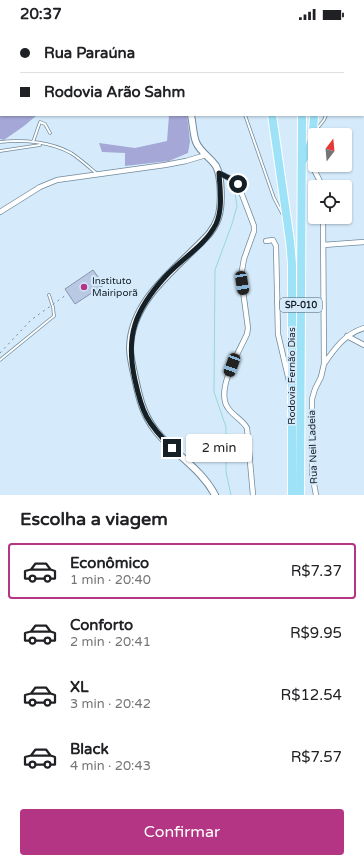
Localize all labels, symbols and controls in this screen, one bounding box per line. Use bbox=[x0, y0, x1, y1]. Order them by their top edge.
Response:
text: 20:37 bbox=[20, 5, 62, 23]
text: Rua Paraúna bbox=[44, 44, 135, 62]
text: Rodovia Arão Sahm bbox=[44, 83, 185, 101]
north arrow bbox=[308, 128, 352, 172]
map controls bbox=[308, 128, 352, 224]
route start bbox=[229, 175, 247, 193]
button: locate bbox=[308, 180, 352, 224]
car bbox=[234, 270, 250, 296]
place label: Instituto Mairiporã bbox=[92, 275, 138, 299]
marker: Instituto Mairiporã bbox=[79, 282, 89, 292]
road number: SP-010 bbox=[280, 298, 322, 312]
street label: Rodovia Fernão Dias bbox=[286, 327, 298, 425]
car bbox=[222, 352, 242, 378]
street label: Rua Neil Ladeia bbox=[306, 410, 320, 484]
callout: 2 min bbox=[186, 434, 252, 462]
route end bbox=[163, 439, 181, 457]
text: 2 min bbox=[202, 440, 236, 456]
text: Escolha a viagem bbox=[20, 508, 168, 530]
icon: car bbox=[22, 553, 58, 589]
text: Econômico bbox=[70, 554, 149, 572]
text: R$7.37 bbox=[291, 562, 342, 580]
text: 1 min · 20:40 bbox=[70, 572, 151, 588]
icon: car bbox=[22, 615, 58, 651]
text: Conforto bbox=[70, 616, 133, 634]
text: R$9.95 bbox=[290, 624, 342, 642]
text: 2 min · 20:41 bbox=[70, 634, 151, 650]
icon: car bbox=[22, 677, 58, 713]
text: XL bbox=[70, 678, 89, 696]
text: R$12.54 bbox=[280, 686, 342, 704]
text: 3 min · 20:42 bbox=[70, 696, 151, 712]
icon: car bbox=[22, 739, 58, 775]
text: Black bbox=[70, 740, 109, 758]
text: R$7.57 bbox=[291, 748, 342, 766]
text: 4 min · 20:43 bbox=[70, 758, 151, 774]
button: Confirmar bbox=[20, 809, 344, 855]

